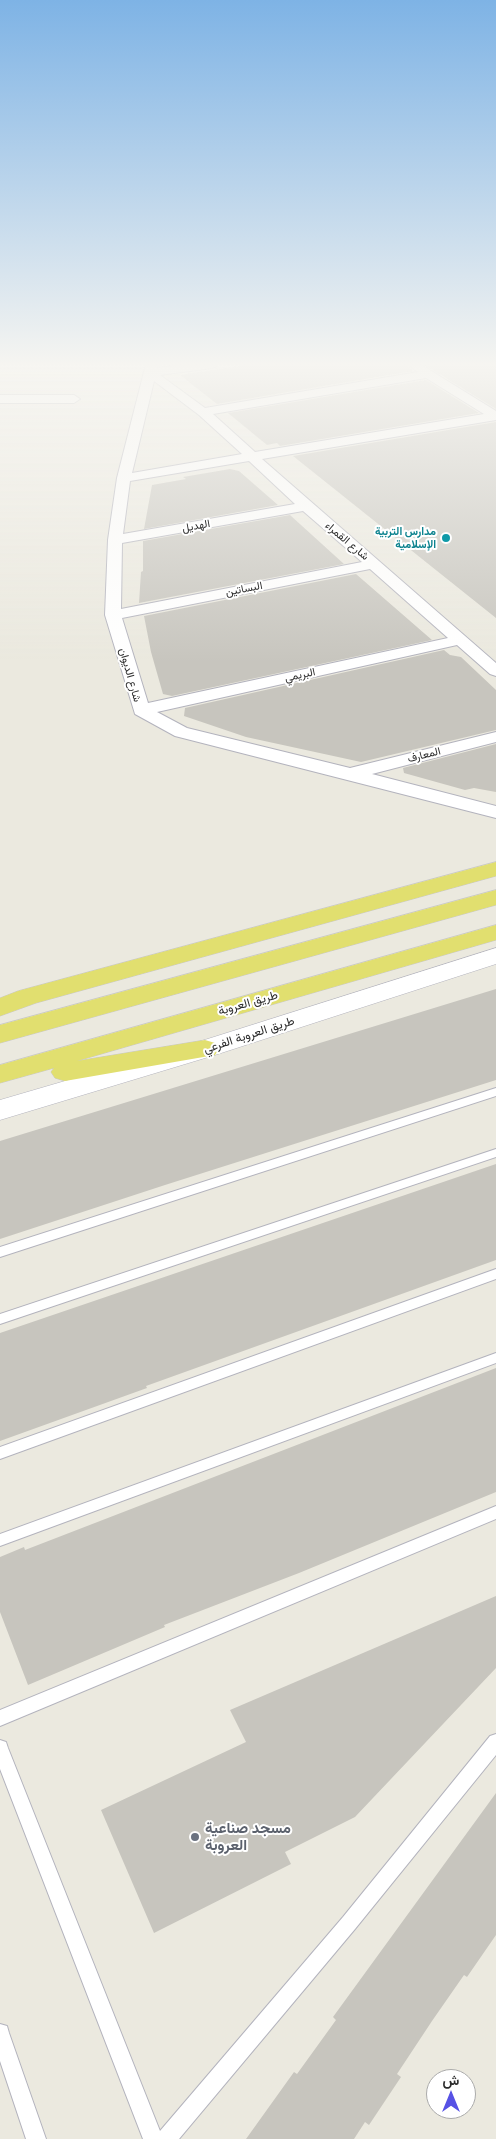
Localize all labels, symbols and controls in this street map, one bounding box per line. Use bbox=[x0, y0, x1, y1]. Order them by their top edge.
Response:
street label: الهديل bbox=[181, 517, 211, 535]
street label: شارع القمراء bbox=[322, 519, 372, 563]
place label: مدارس التربية الإسلامية bbox=[375, 525, 436, 551]
marker: مدارس التربية الإسلامية bbox=[440, 532, 452, 544]
street label: البساتين bbox=[224, 579, 264, 599]
street label: شارع الديوان bbox=[116, 646, 144, 704]
street label: البريمي bbox=[284, 665, 316, 685]
street label: المعارف bbox=[406, 745, 442, 765]
street label: طريق العروبة bbox=[216, 988, 280, 1018]
street label: طريق العروبة الفرعي bbox=[202, 1014, 296, 1056]
place label: مسجد صناعية العروبة bbox=[205, 1819, 291, 1854]
marker: مسجد صناعية العروبة bbox=[189, 1831, 201, 1843]
north arrow bbox=[426, 2069, 476, 2119]
text: ش bbox=[443, 2071, 459, 2088]

